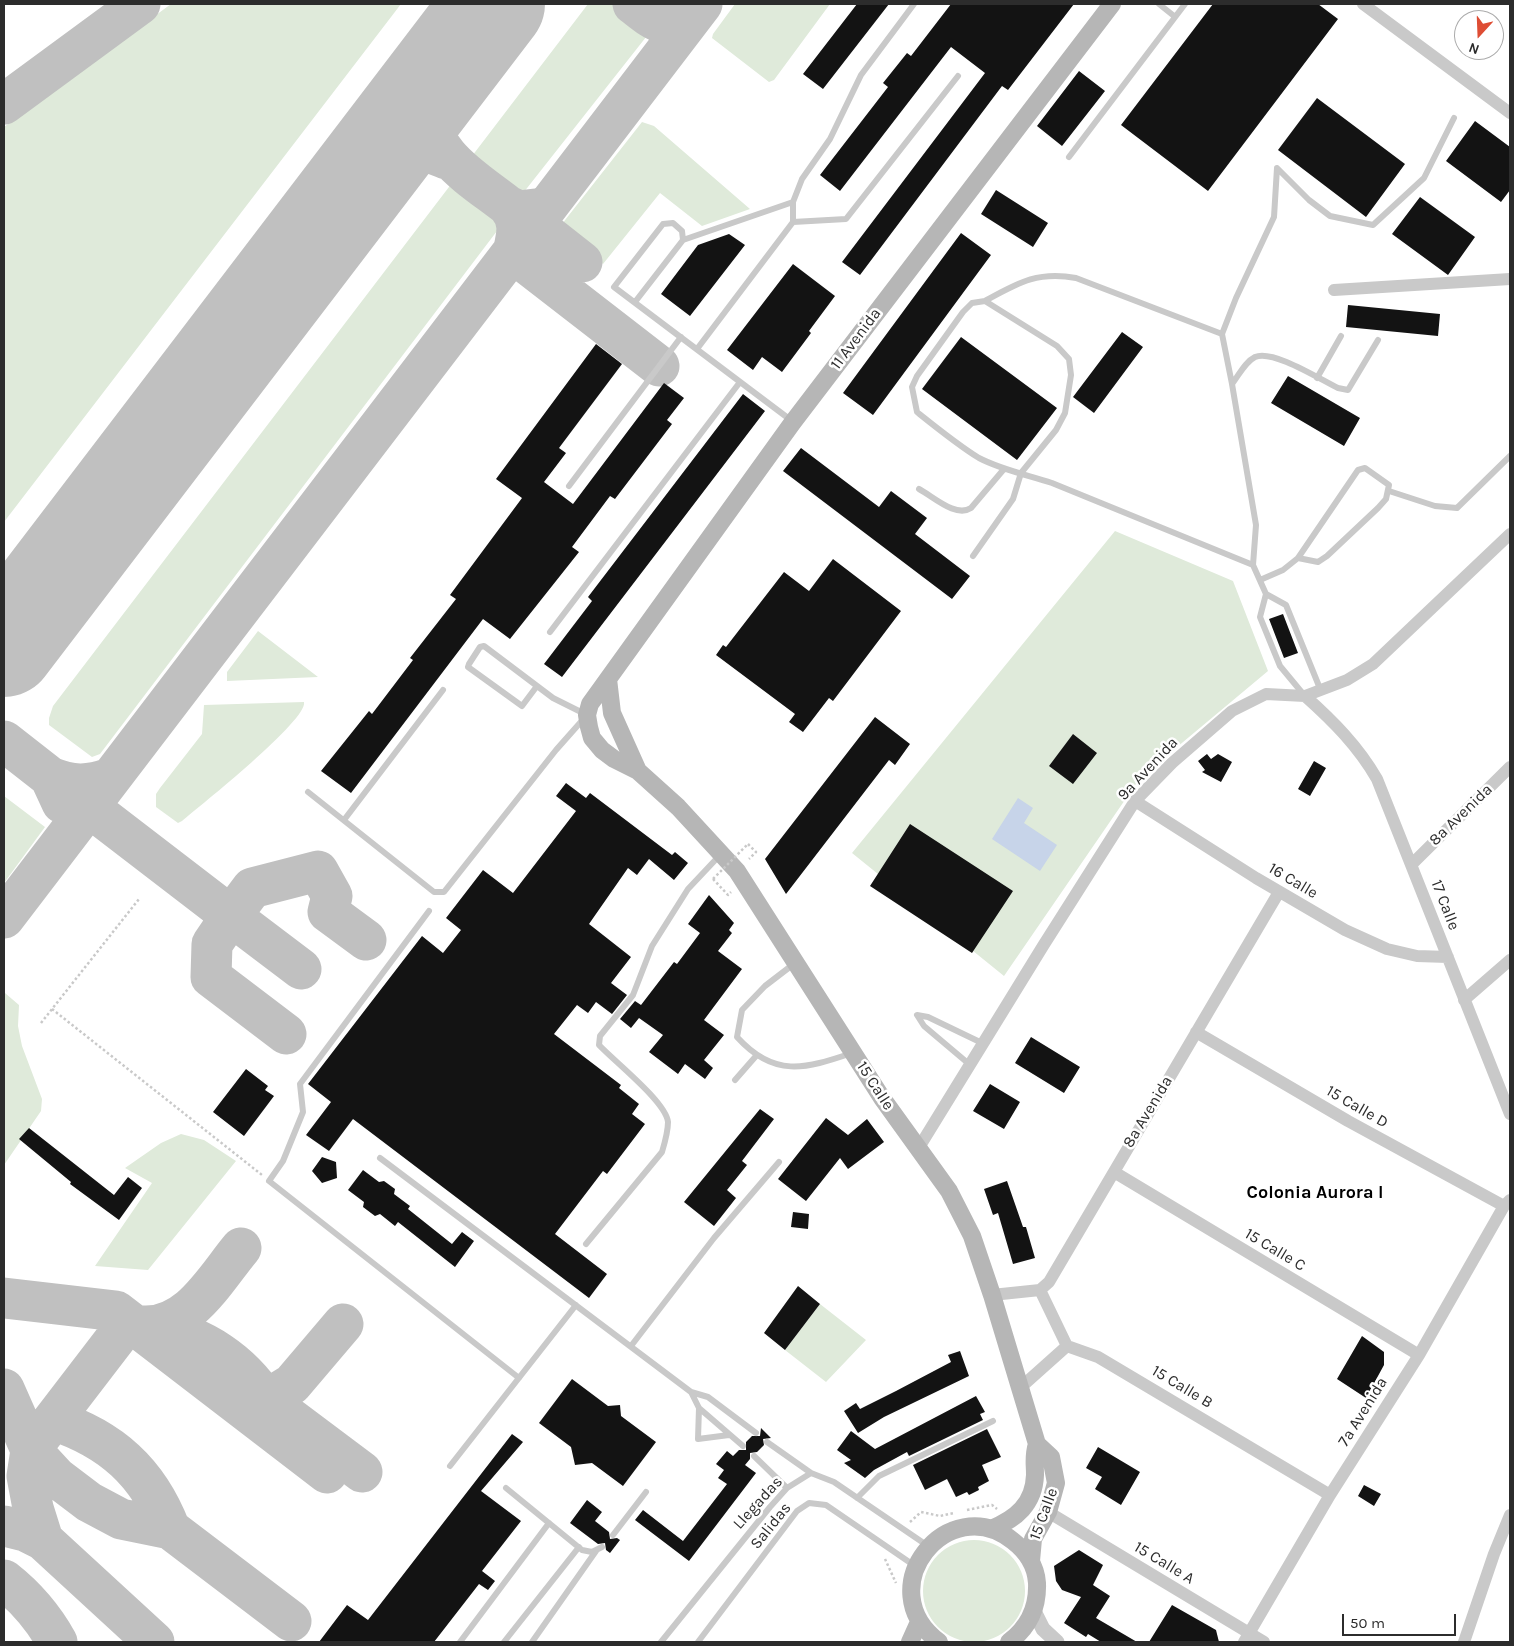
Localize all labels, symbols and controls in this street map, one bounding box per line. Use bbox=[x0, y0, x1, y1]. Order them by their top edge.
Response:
north arrow bbox=[1454, 10, 1504, 60]
text: N bbox=[1466, 39, 1482, 58]
street label: 11 Avenida bbox=[827, 304, 885, 374]
street label: 9a Avenida bbox=[1114, 733, 1182, 805]
street label: 8a Avenida bbox=[1425, 780, 1497, 850]
street label: 16 Calle bbox=[1265, 859, 1321, 903]
street label: 17 Calle bbox=[1427, 877, 1463, 933]
street label: 15 Calle bbox=[852, 1058, 898, 1114]
street label: 8a Avenida bbox=[1119, 1073, 1177, 1151]
street label: 15 Calle D bbox=[1323, 1082, 1391, 1132]
district label: Colonia Aurora I bbox=[1247, 1182, 1383, 1204]
street label: 15 Calle C bbox=[1241, 1224, 1309, 1276]
street label: 15 Calle B bbox=[1148, 1361, 1216, 1413]
street label: 7a Avenida bbox=[1334, 1374, 1392, 1450]
street label: Llegadas bbox=[729, 1473, 787, 1533]
street label: 15 Calle bbox=[1026, 1485, 1062, 1543]
street label: Salidas bbox=[746, 1499, 796, 1553]
street label: 15 Calle A bbox=[1130, 1538, 1198, 1588]
scale bar bbox=[1344, 1604, 1458, 1636]
text: 50 m bbox=[1350, 1614, 1385, 1632]

